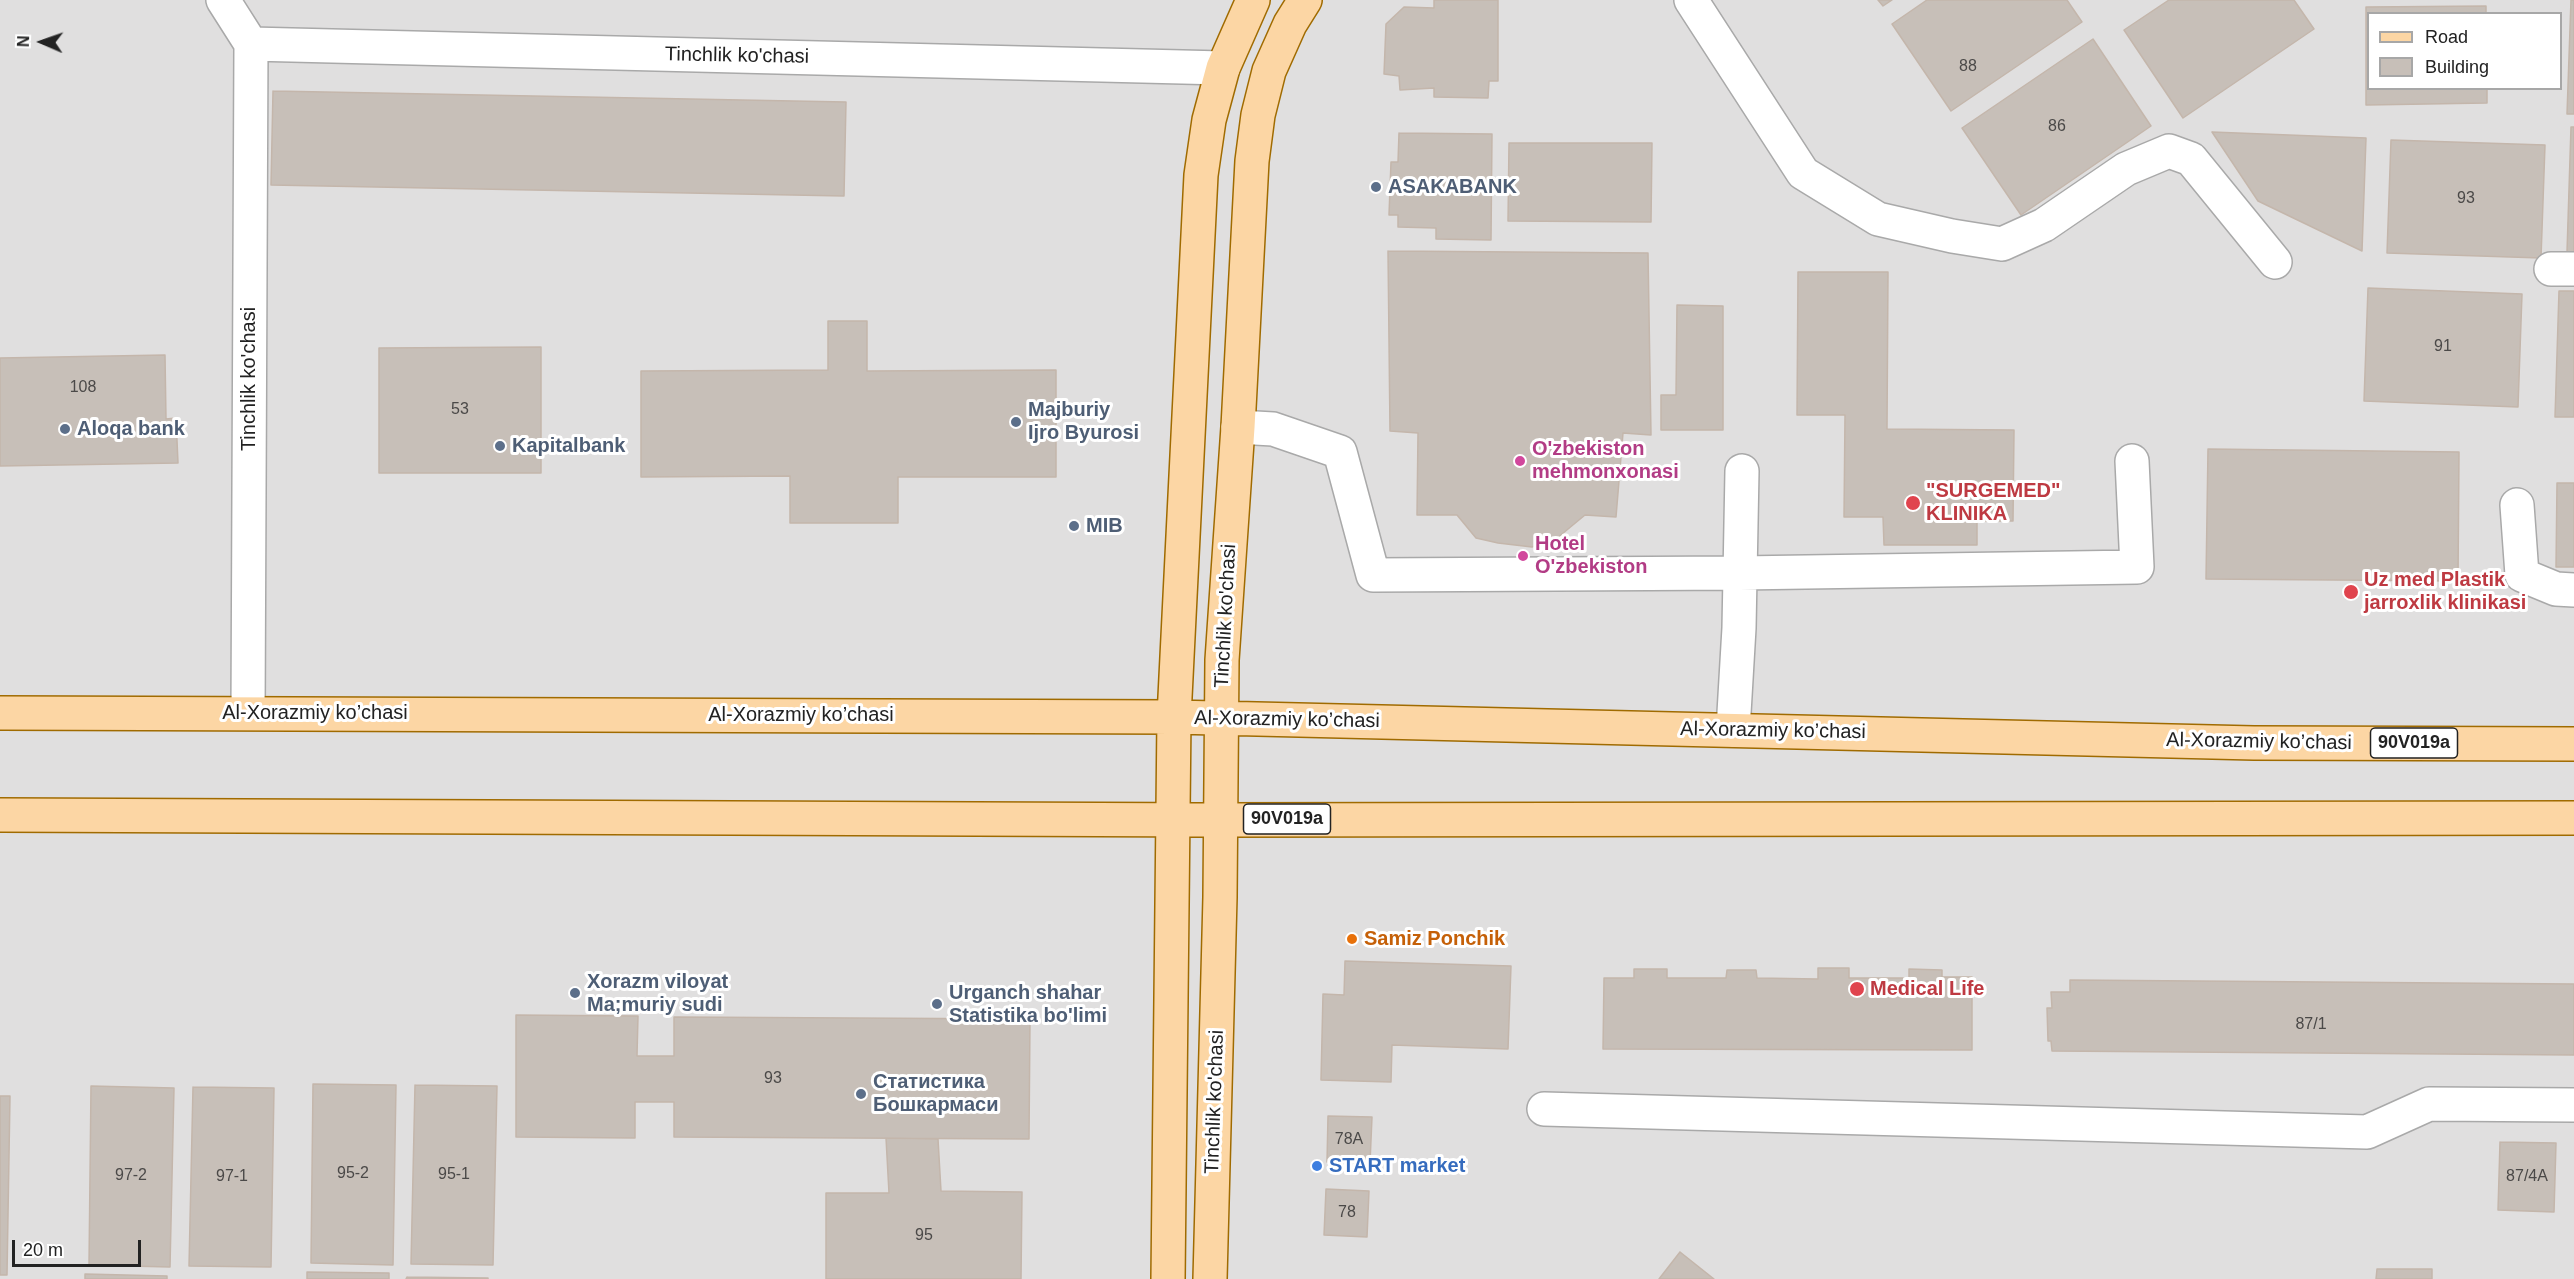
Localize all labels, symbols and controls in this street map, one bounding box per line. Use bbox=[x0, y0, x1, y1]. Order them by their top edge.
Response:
north arrow bbox=[12, 12, 72, 72]
legend bbox=[2367, 12, 2562, 90]
text: Road bbox=[2425, 27, 2468, 47]
text: N bbox=[15, 35, 32, 47]
street label: Tinchlik ko'chasi bbox=[665, 43, 809, 69]
house number: 88 bbox=[1959, 57, 1977, 77]
text: Building bbox=[2425, 57, 2489, 77]
house number: 86 bbox=[2048, 117, 2066, 137]
place label: ASAKABANK bbox=[1388, 175, 1517, 199]
marker: ASAKABANK bbox=[1369, 180, 1383, 194]
house number: 93 bbox=[2457, 189, 2475, 209]
street label: Tinchlik ko'chasi bbox=[237, 307, 261, 451]
house number: 91 bbox=[2434, 337, 2452, 357]
house number: 108 bbox=[70, 378, 96, 398]
place label: Majburiy Ijro Byurosi bbox=[1028, 398, 1139, 445]
house number: 53 bbox=[451, 400, 469, 420]
marker: Majburiy Ijro Byurosi bbox=[1009, 415, 1023, 429]
place label: Aloqa bank bbox=[77, 417, 185, 441]
marker: Aloqa bank bbox=[58, 422, 72, 436]
place label: Kapitalbank bbox=[512, 434, 625, 458]
place label: O'zbekiston mehmonxonasi bbox=[1532, 437, 1679, 484]
marker: Kapitalbank bbox=[493, 439, 507, 453]
marker: O'zbekiston mehmonxonasi bbox=[1513, 454, 1527, 468]
place label: "SURGEMED" KLINIKA bbox=[1926, 479, 2061, 526]
marker: "SURGEMED" KLINIKA bbox=[1904, 494, 1922, 512]
place label: MIB bbox=[1086, 514, 1123, 538]
marker: MIB bbox=[1067, 519, 1081, 533]
place label: Hotel O'zbekiston bbox=[1535, 532, 1648, 579]
street label: Tinchlik ko'chasi bbox=[1210, 543, 1242, 689]
marker: Hotel O'zbekiston bbox=[1516, 549, 1530, 563]
place label: Uz med Plastik jarroxlik klinikasi bbox=[2364, 568, 2526, 615]
marker: Uz med Plastik jarroxlik klinikasi bbox=[2342, 583, 2360, 601]
street label: Al-Xorazmiy ko’chasi bbox=[222, 701, 408, 725]
street label: Al-Xorazmiy ko’chasi bbox=[708, 703, 894, 727]
street label: Al-Xorazmiy ko’chasi bbox=[1194, 706, 1380, 734]
street label: Al-Xorazmiy ko’chasi bbox=[1680, 717, 1866, 745]
street label: Al-Xorazmiy ko’chasi bbox=[2166, 728, 2352, 756]
road number: 90V019a bbox=[2370, 728, 2458, 758]
road number: 90V019a bbox=[1244, 804, 1330, 834]
place label: Samiz Ponchik bbox=[1364, 927, 1505, 951]
marker: Samiz Ponchik bbox=[1345, 932, 1359, 946]
place label: Xorazm viloyat Ma;muriy sudi bbox=[587, 970, 728, 1017]
place label: Medical Life bbox=[1870, 977, 1984, 1001]
marker: Medical Life bbox=[1848, 980, 1866, 998]
place label: Urganch shahar Statistika bo'limi bbox=[949, 981, 1107, 1028]
marker: Xorazm viloyat Ma;muriy sudi bbox=[568, 986, 582, 1000]
marker: Urganch shahar Statistika bo'limi bbox=[930, 997, 944, 1011]
house number: 87/1 bbox=[2295, 1015, 2327, 1035]
street label: Tinchlik ko'chasi bbox=[1200, 1030, 1230, 1174]
house number: 93 bbox=[764, 1069, 782, 1089]
place label: Статистика Бошкармаси bbox=[873, 1070, 998, 1117]
marker: Статистика Бошкармаси bbox=[854, 1087, 868, 1101]
house number: 78A bbox=[1335, 1130, 1363, 1150]
place label: START market bbox=[1329, 1154, 1465, 1178]
marker: START market bbox=[1310, 1159, 1324, 1173]
house number: 95-2 bbox=[337, 1164, 369, 1184]
house number: 95-1 bbox=[438, 1165, 470, 1185]
house number: 97-2 bbox=[115, 1166, 147, 1186]
house number: 97-1 bbox=[216, 1167, 248, 1187]
house number: 87/4A bbox=[2506, 1167, 2548, 1187]
house number: 78 bbox=[1338, 1203, 1356, 1223]
house number: 95 bbox=[915, 1226, 933, 1246]
scale bar bbox=[15, 1228, 144, 1266]
text: 20 m bbox=[23, 1240, 63, 1260]

